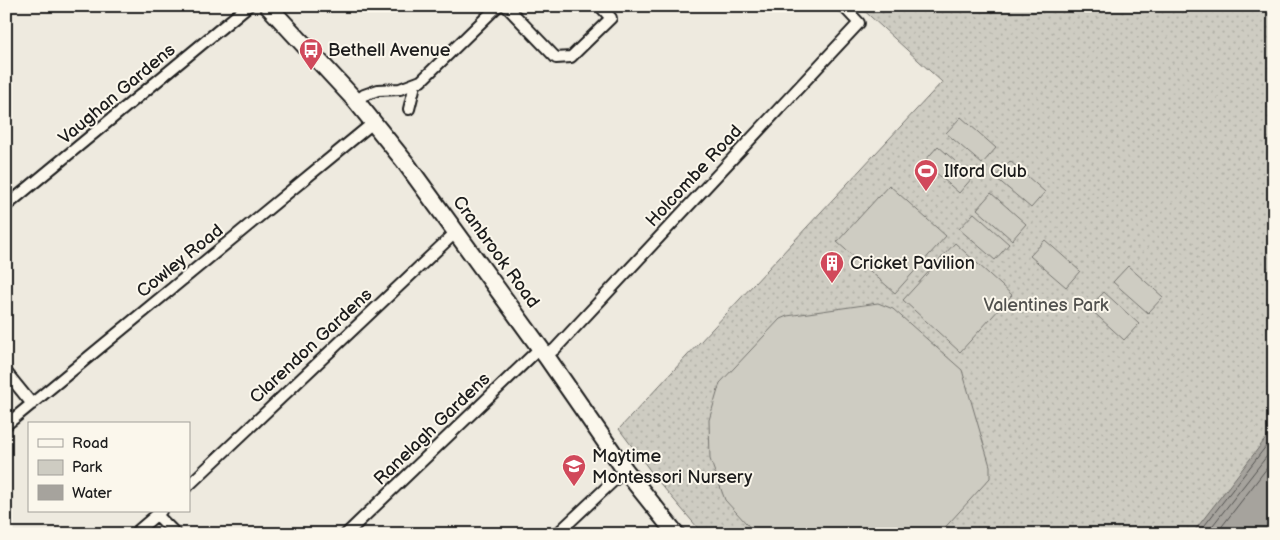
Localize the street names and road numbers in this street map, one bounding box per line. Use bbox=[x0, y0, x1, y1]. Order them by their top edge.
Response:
street label: Vaughan Gardens bbox=[55, 39, 179, 149]
street label: Holcombe Road bbox=[642, 121, 746, 231]
street label: Cranbrook Road bbox=[448, 192, 544, 312]
street label: Cowley Road bbox=[133, 220, 227, 302]
street label: Clarendon Gardens bbox=[246, 284, 376, 408]
street label: Ranelagh Gardens bbox=[370, 368, 494, 490]

